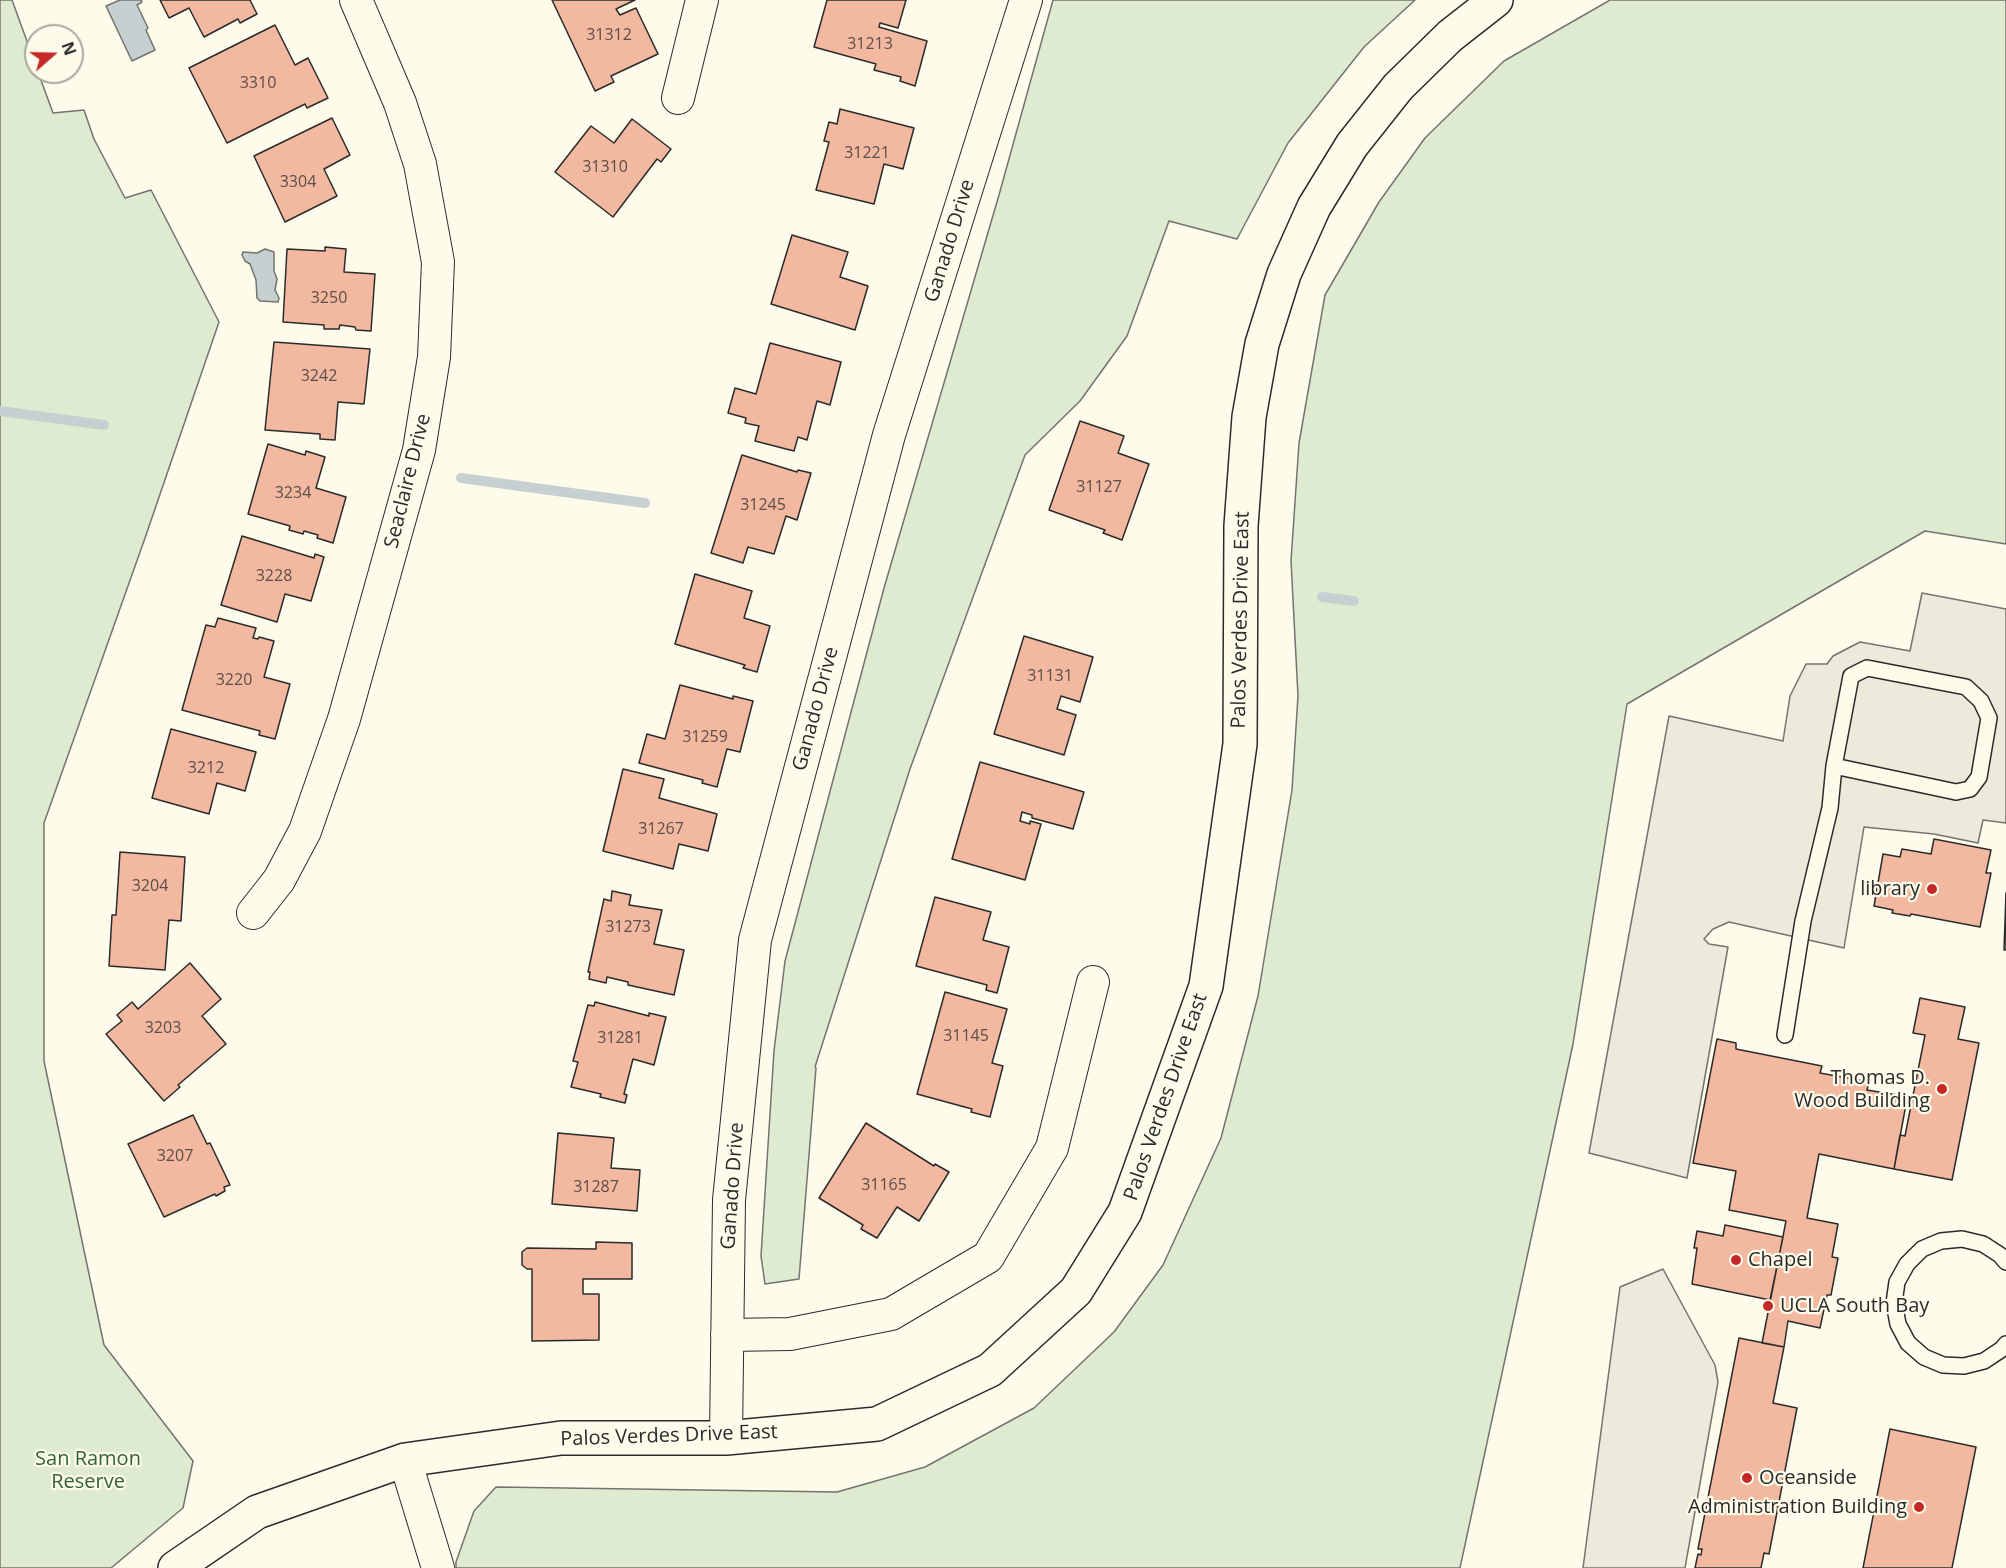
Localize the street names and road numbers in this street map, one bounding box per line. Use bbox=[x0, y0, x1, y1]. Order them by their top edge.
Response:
street label: Ganado Drive bbox=[920, 177, 980, 305]
street label: Seaclaire Drive bbox=[380, 411, 436, 551]
street label: Palos Verdes Drive East bbox=[1227, 511, 1255, 729]
street label: Ganado Drive bbox=[788, 644, 844, 774]
street label: Palos Verdes Drive East bbox=[1119, 990, 1213, 1204]
street label: Ganado Drive bbox=[717, 1122, 749, 1250]
street label: Palos Verdes Drive East bbox=[560, 1420, 778, 1452]

